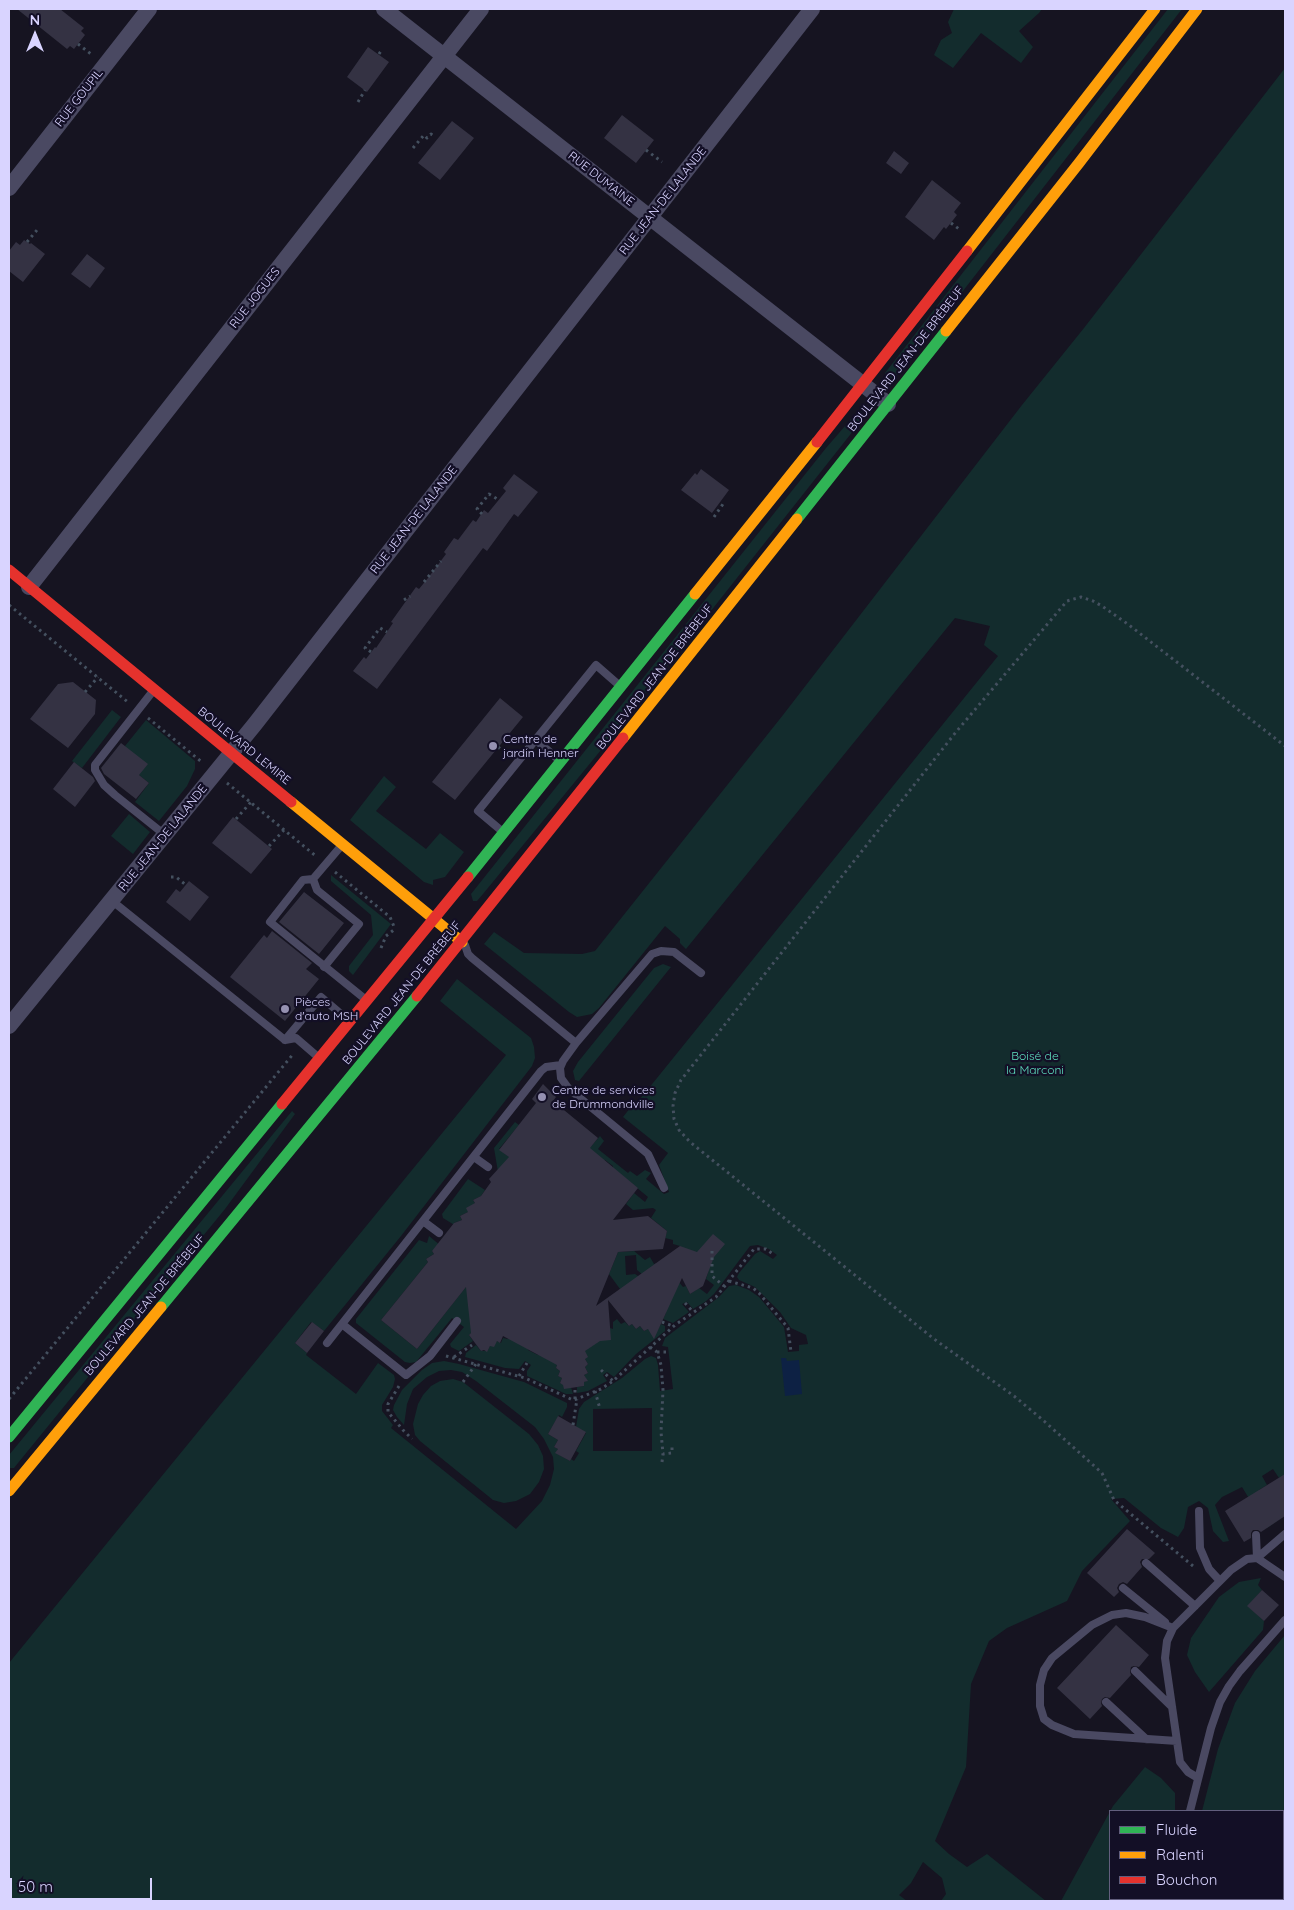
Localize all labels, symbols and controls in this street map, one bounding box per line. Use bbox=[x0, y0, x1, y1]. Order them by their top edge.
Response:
north arrow bbox=[10, 10, 60, 60]
text: N bbox=[30, 11, 40, 29]
street label: RUE GOUPIL bbox=[52, 66, 106, 130]
street label: RUE JEAN-DE LALANDE bbox=[616, 144, 710, 258]
street label: RUE DUMAINE bbox=[565, 149, 637, 209]
street label: RUE JOGUES bbox=[227, 265, 283, 331]
street label: BOULEVARD JEAN-DE BRÉBEUF bbox=[845, 284, 967, 434]
street label: RUE JEAN-DE LALANDE bbox=[367, 463, 461, 577]
street label: BOULEVARD JEAN-DE BRÉBEUF bbox=[594, 602, 716, 752]
street label: BOULEVARD LEMIRE bbox=[195, 704, 293, 788]
place label: Centre de jardin Henner bbox=[503, 732, 579, 760]
marker: Centre de jardin Henner bbox=[487, 740, 499, 752]
street label: RUE JEAN-DE LALANDE bbox=[116, 782, 210, 894]
street label: BOULEVARD JEAN-DE BRÉBEUF bbox=[340, 918, 464, 1068]
place label: Pièces d'auto MSH bbox=[295, 995, 358, 1023]
marker: Pièces d'auto MSH bbox=[279, 1003, 291, 1015]
park label: Boisé de la Marconi bbox=[1006, 1049, 1064, 1077]
place label: Centre de services de Drummondville bbox=[552, 1083, 655, 1111]
marker: Centre de services de Drummondville bbox=[536, 1091, 548, 1103]
street label: BOULEVARD JEAN-DE BRÉBEUF bbox=[82, 1231, 208, 1379]
legend bbox=[1109, 1810, 1284, 1900]
text: Fluide bbox=[1156, 1820, 1197, 1839]
text: Ralenti bbox=[1156, 1845, 1204, 1864]
scale bar bbox=[12, 1868, 155, 1900]
text: Bouchon bbox=[1156, 1870, 1217, 1889]
text: 50 m bbox=[18, 1877, 53, 1896]

